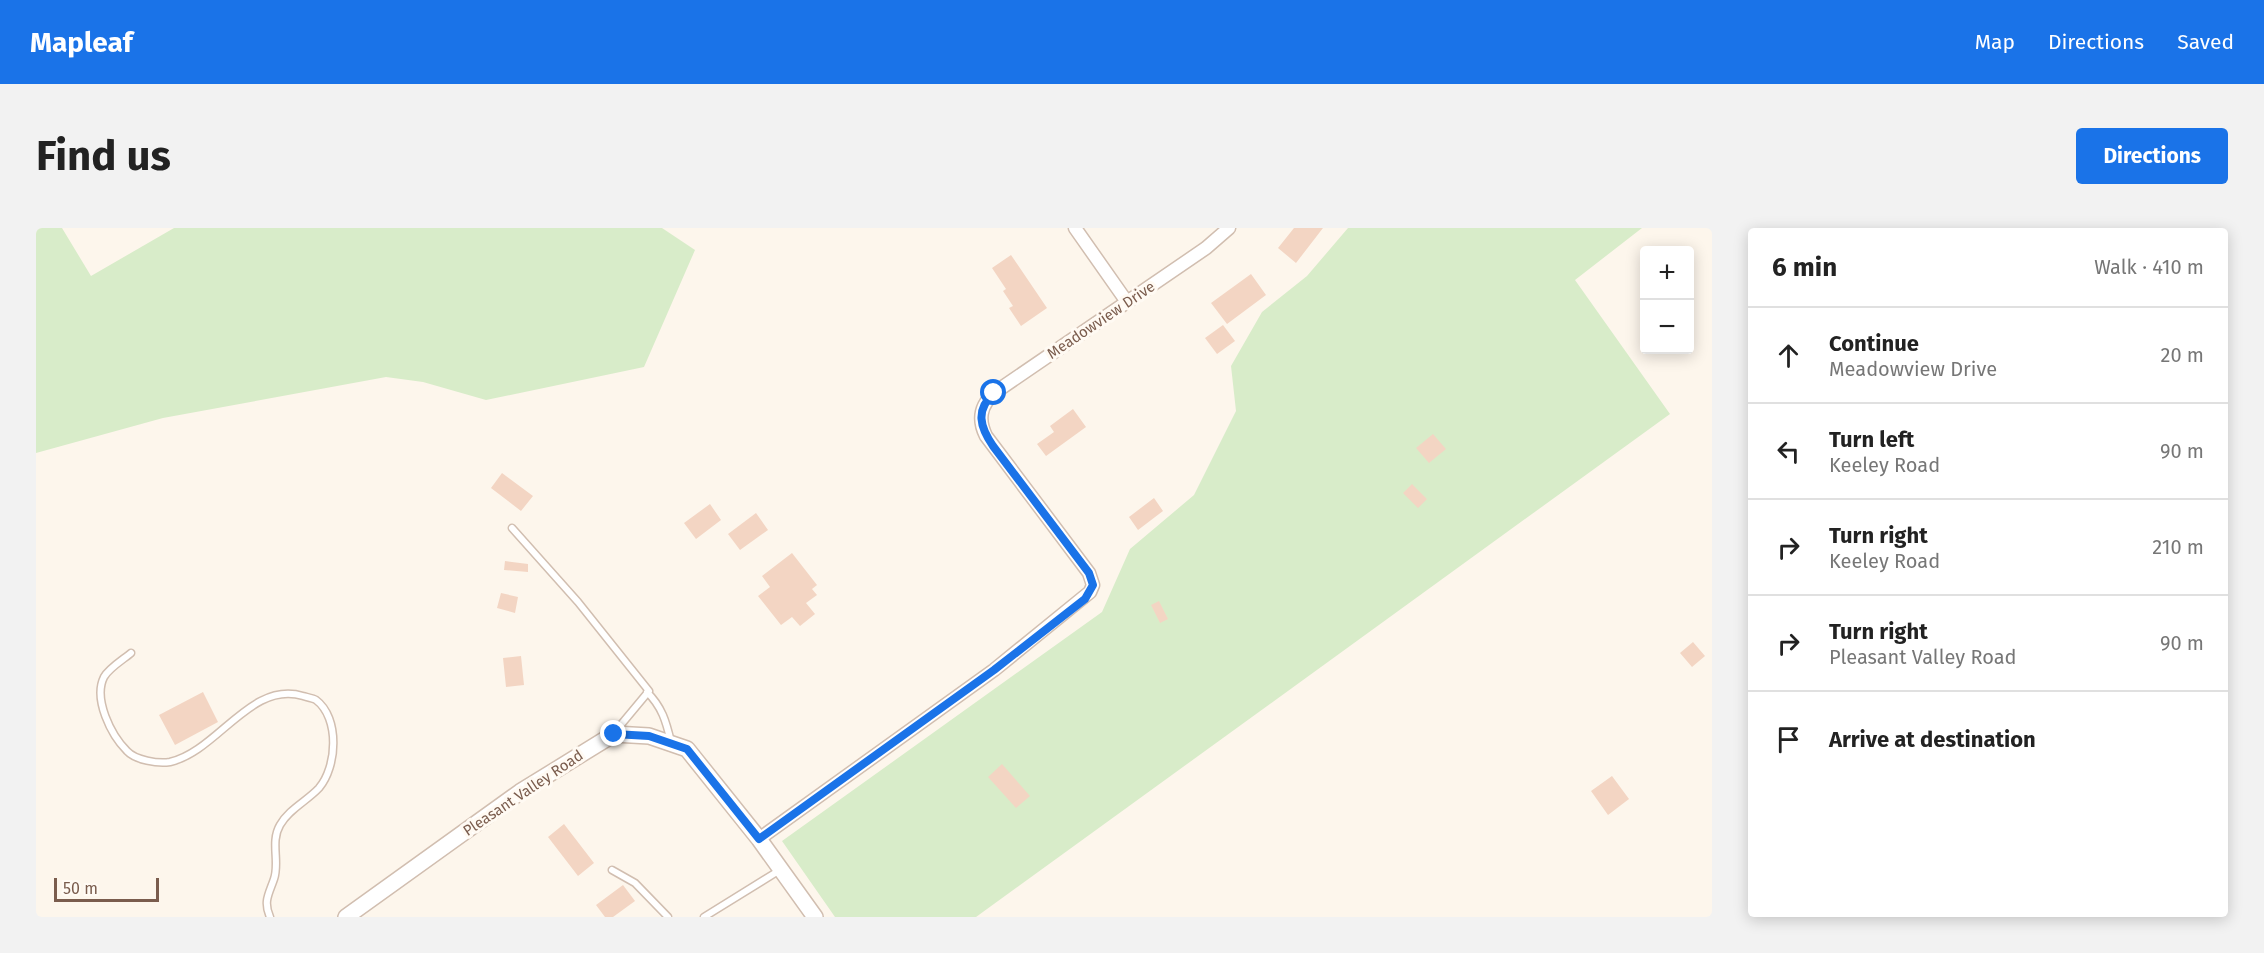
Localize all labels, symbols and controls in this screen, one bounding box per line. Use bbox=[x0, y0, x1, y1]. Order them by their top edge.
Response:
text: Mapleaf bbox=[30, 26, 133, 59]
text: Map bbox=[1975, 29, 2015, 55]
text: Directions bbox=[2048, 29, 2144, 55]
text: Saved bbox=[2177, 29, 2234, 55]
button: Directions bbox=[2076, 128, 2228, 184]
text: Find us bbox=[36, 131, 171, 181]
map controls bbox=[1640, 246, 1694, 354]
button: + bbox=[1640, 246, 1694, 300]
text: 6 min bbox=[1772, 252, 1837, 283]
text: Walk · 410 m bbox=[2094, 255, 2204, 279]
street label: Meadowview Drive bbox=[1044, 277, 1158, 363]
button: − bbox=[1640, 300, 1694, 354]
text: Continue bbox=[1829, 330, 1919, 357]
icon: ahead bbox=[1772, 339, 1805, 372]
text: 20 m bbox=[2161, 343, 2204, 367]
text: Meadowview Drive bbox=[1829, 357, 1997, 381]
route start bbox=[980, 379, 1006, 405]
text: Turn left bbox=[1829, 426, 1914, 453]
icon: left bbox=[1772, 435, 1805, 468]
text: 90 m bbox=[2160, 439, 2204, 463]
text: Keeley Road bbox=[1829, 453, 1940, 477]
text: Turn right bbox=[1829, 522, 1928, 549]
icon: right bbox=[1772, 531, 1805, 564]
text: 210 m bbox=[2152, 535, 2204, 559]
text: Keeley Road bbox=[1829, 549, 1940, 573]
text: Turn right bbox=[1829, 618, 1928, 645]
icon: right bbox=[1772, 627, 1805, 660]
text: 90 m bbox=[2160, 631, 2204, 655]
text: Pleasant Valley Road bbox=[1829, 645, 2017, 669]
route end bbox=[600, 720, 626, 746]
icon: arrive bbox=[1772, 723, 1805, 756]
text: Arrive at destination bbox=[1829, 726, 2036, 753]
street label: Pleasant Valley Road bbox=[460, 746, 586, 840]
scale bar bbox=[54, 875, 159, 902]
text: 50 m bbox=[63, 879, 98, 898]

